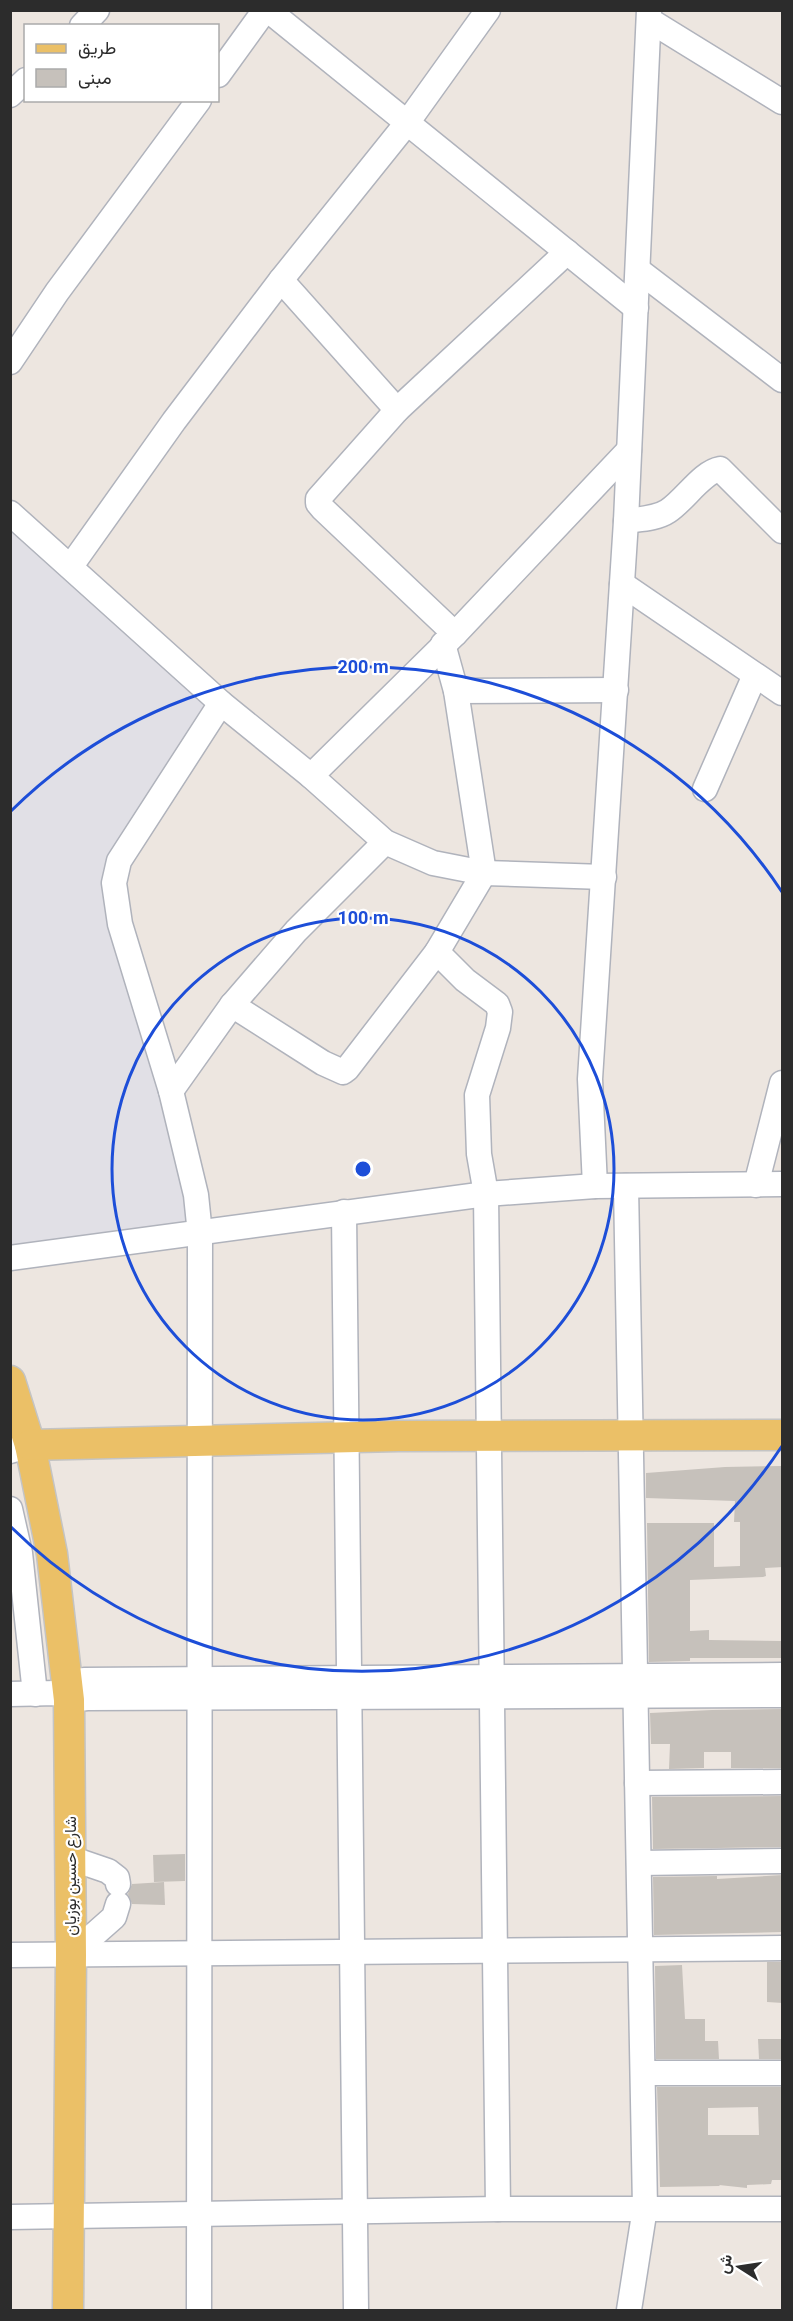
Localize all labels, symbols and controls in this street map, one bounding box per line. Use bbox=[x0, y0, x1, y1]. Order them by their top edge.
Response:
legend bbox=[24, 24, 219, 102]
text: طريق bbox=[78, 37, 116, 59]
text: مبنى bbox=[78, 67, 112, 89]
text: 200 m bbox=[337, 656, 389, 677]
text: 100 m bbox=[337, 907, 389, 928]
centre of rings bbox=[353, 1159, 373, 1179]
street label: شارع حسين بوزيان bbox=[61, 1816, 82, 1936]
north arrow bbox=[709, 2237, 769, 2297]
text: ش bbox=[714, 2253, 736, 2275]

